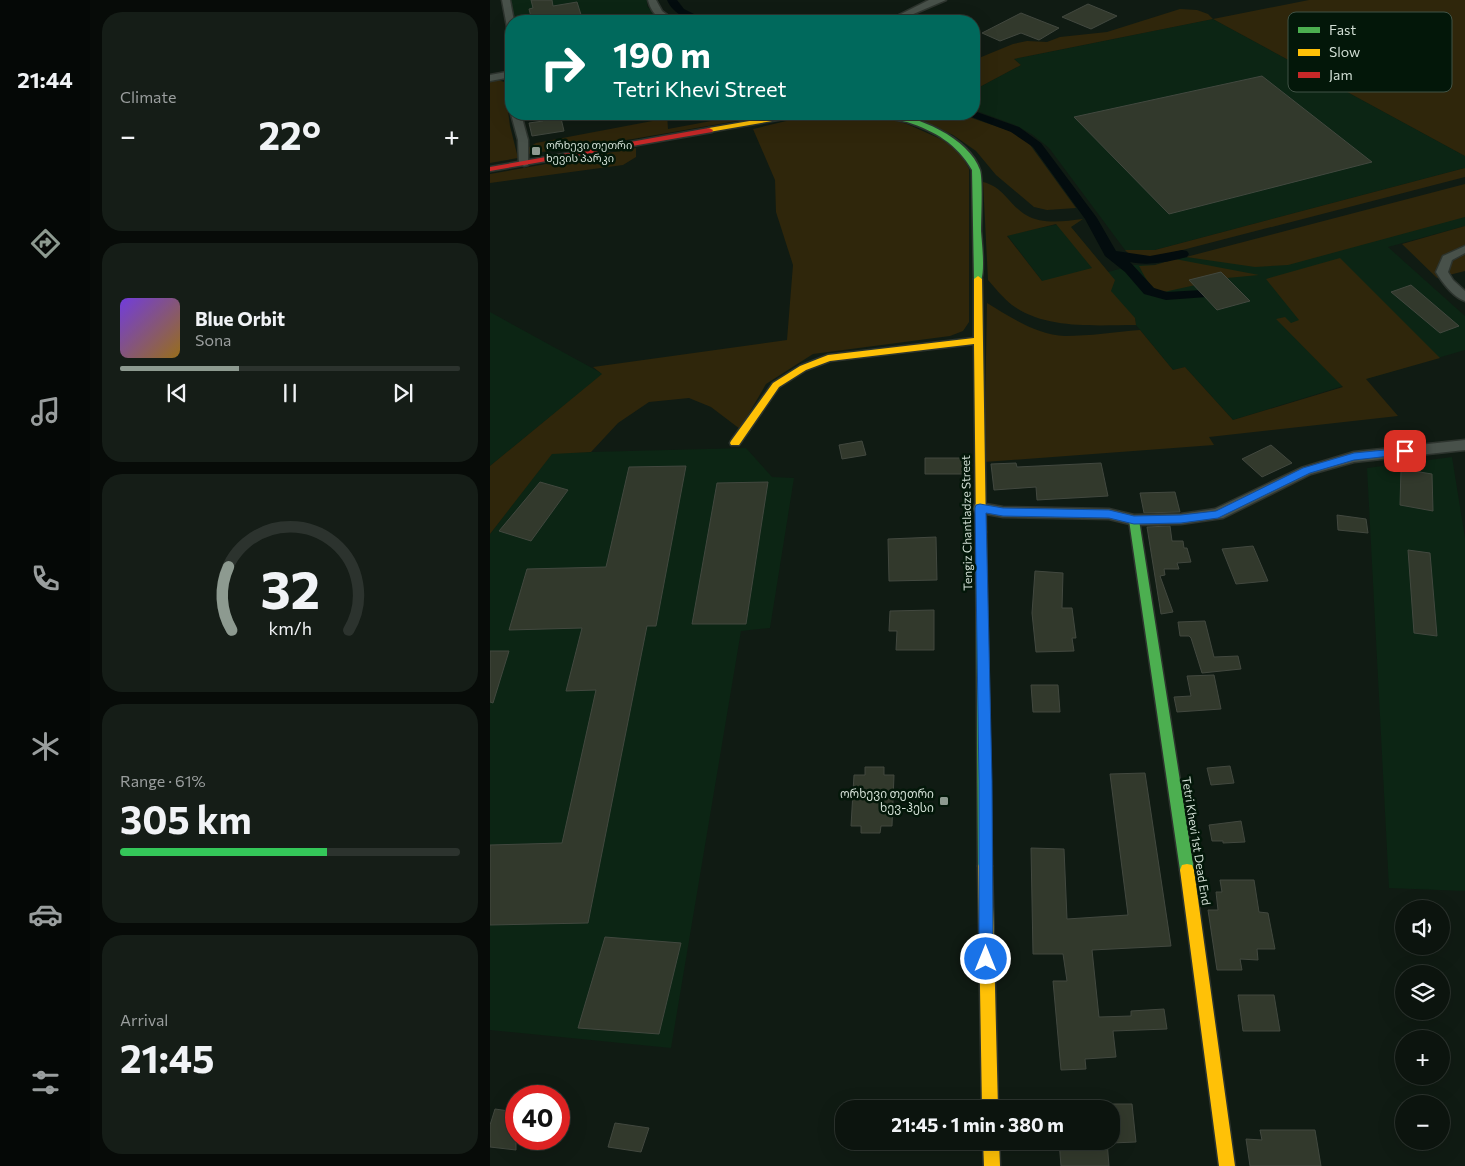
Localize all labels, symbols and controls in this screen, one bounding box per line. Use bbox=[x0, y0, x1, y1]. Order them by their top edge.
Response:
legend bbox=[1288, 12, 1452, 92]
text: Fast bbox=[1329, 21, 1356, 38]
text: 190 m bbox=[613, 32, 711, 75]
icon: right bbox=[530, 35, 595, 100]
text: Slow bbox=[1329, 43, 1360, 60]
text: 21:44 bbox=[17, 66, 73, 93]
text: Jam bbox=[1329, 66, 1353, 83]
text: Tetri Khevi Street bbox=[613, 75, 787, 102]
text: Climate bbox=[120, 87, 176, 106]
text: 22° bbox=[258, 111, 321, 158]
text: − bbox=[120, 118, 136, 152]
text: + bbox=[444, 118, 460, 152]
place label: ორხევი თეთრი ხევის პარკი bbox=[546, 138, 632, 165]
marker: ორხევი თეთრი ხევის პარკი bbox=[530, 145, 542, 157]
icon: directions bbox=[28, 226, 63, 261]
text: Blue Orbit bbox=[195, 307, 285, 330]
text: Sona bbox=[195, 330, 231, 349]
icon: previous bbox=[163, 379, 191, 407]
icon: pause bbox=[276, 379, 304, 407]
icon: next bbox=[389, 379, 417, 407]
icon: music bbox=[28, 394, 63, 429]
pin bbox=[1384, 430, 1426, 472]
icon: arrive bbox=[1391, 437, 1419, 465]
street label: Tengiz Chantladze Street bbox=[958, 455, 974, 591]
text: 32 bbox=[260, 556, 320, 620]
icon: phone bbox=[28, 561, 63, 596]
text: km/h bbox=[268, 617, 312, 639]
icon: climate bbox=[28, 729, 63, 764]
text: Range · 61% bbox=[120, 771, 206, 790]
street label: Tetri Khevi 1st Dead End bbox=[1180, 775, 1214, 906]
place label: ორხევი თეთრი ხევ-ჰესი bbox=[840, 786, 934, 815]
text: 305 km bbox=[120, 795, 252, 842]
marker: ორხევი თეთრი ხევ-ჰესი bbox=[938, 795, 950, 807]
icon: car bbox=[28, 897, 63, 932]
map controls bbox=[1395, 900, 1450, 1150]
button: sound bbox=[1395, 900, 1450, 955]
position arrow bbox=[959, 932, 1011, 984]
button: layers bbox=[1395, 965, 1450, 1020]
text: Arrival bbox=[120, 1010, 168, 1029]
button: + bbox=[1395, 1030, 1450, 1085]
text: 21:45 bbox=[120, 1034, 214, 1081]
icon: filters bbox=[28, 1065, 63, 1100]
speed limit sign: 40 bbox=[505, 1085, 570, 1150]
button: − bbox=[1395, 1095, 1450, 1150]
text: 21:45 · 1 min · 380 m bbox=[891, 1113, 1064, 1136]

